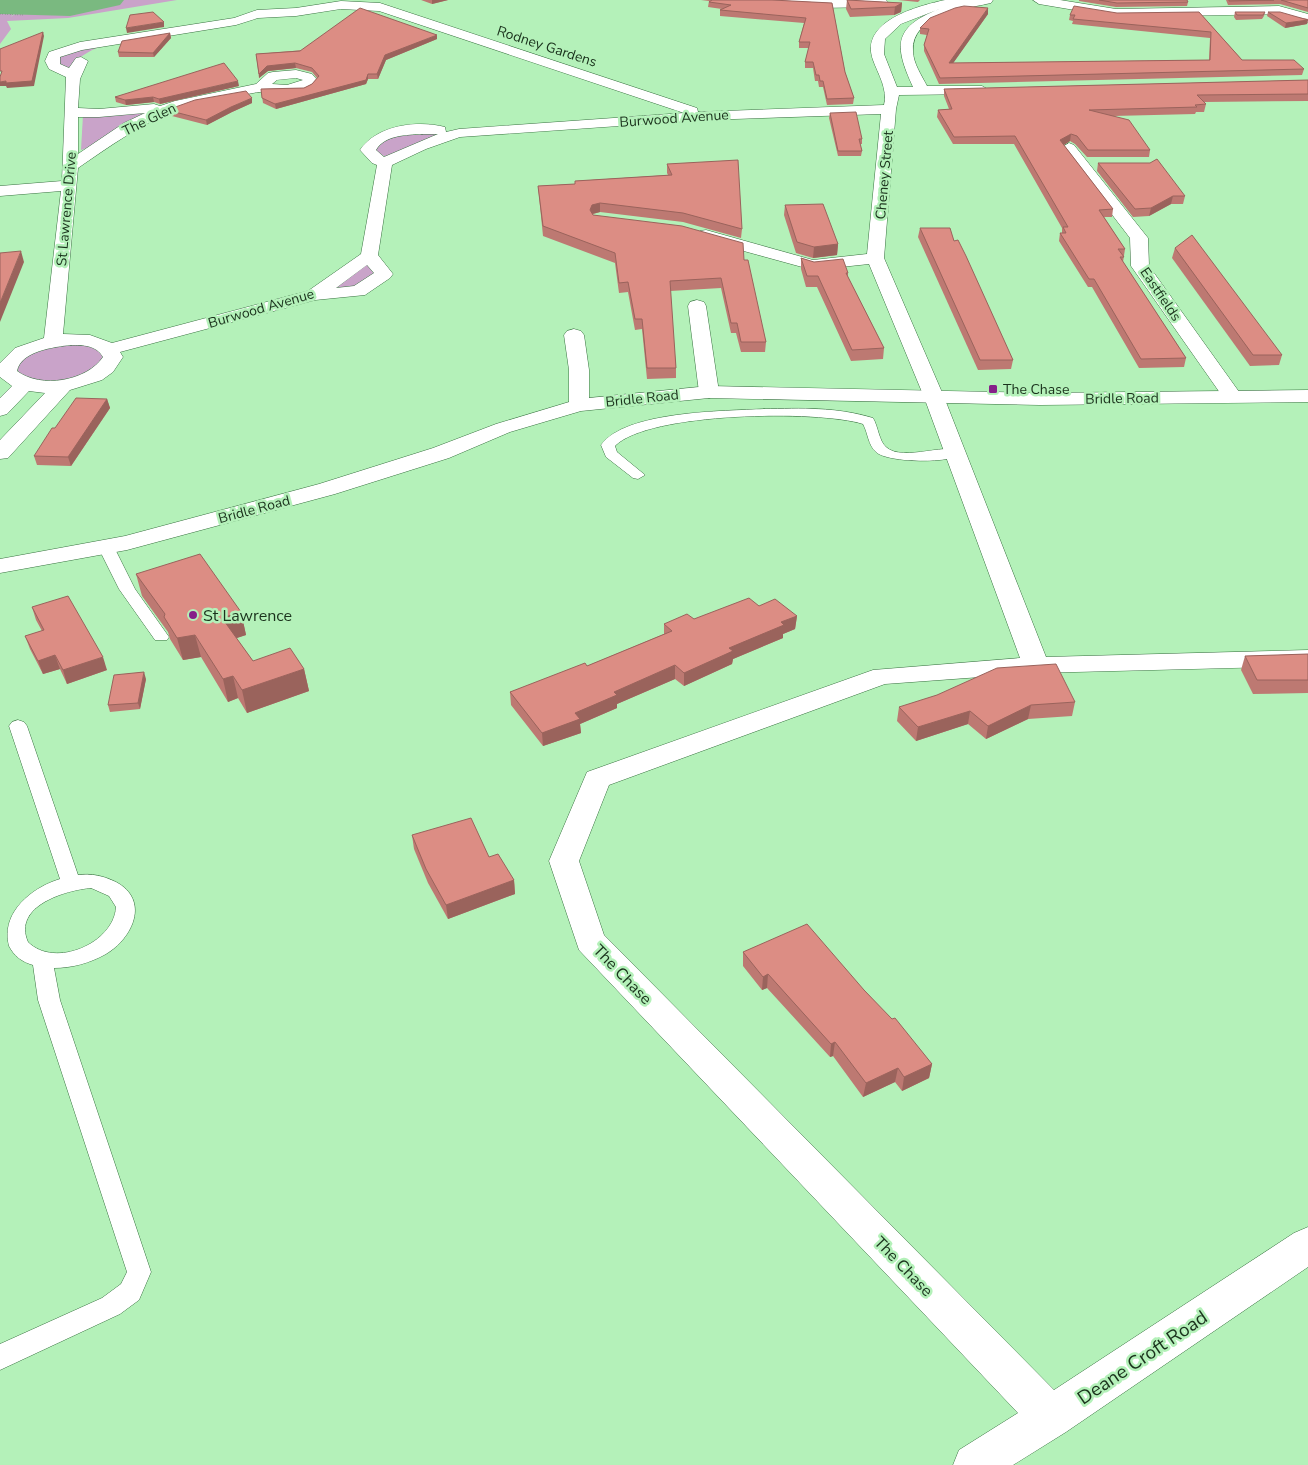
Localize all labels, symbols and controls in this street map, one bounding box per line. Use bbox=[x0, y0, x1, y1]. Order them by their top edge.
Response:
street label: Rodney Gardens bbox=[494, 21, 600, 72]
street label: The Glen bbox=[119, 98, 179, 140]
street label: Burwood Avenue bbox=[619, 105, 729, 132]
street label: Cheney Street bbox=[871, 130, 898, 220]
street label: St Lawrence Drive bbox=[52, 151, 81, 267]
street label: Eastfields bbox=[1136, 264, 1186, 325]
street label: Burwood Avenue bbox=[206, 284, 316, 333]
place label: The Chase bbox=[1003, 380, 1069, 399]
marker: The Chase bbox=[987, 383, 999, 395]
street label: Bridle Road bbox=[604, 385, 680, 412]
street label: Bridle Road bbox=[1085, 388, 1159, 409]
street label: Bridle Road bbox=[216, 491, 292, 528]
place label: St Lawrence bbox=[203, 605, 292, 627]
marker: St Lawrence bbox=[187, 609, 199, 621]
street label: The Chase bbox=[588, 940, 657, 1010]
street label: The Chase bbox=[869, 1232, 938, 1302]
street label: Deane Croft Road bbox=[1072, 1305, 1213, 1411]

